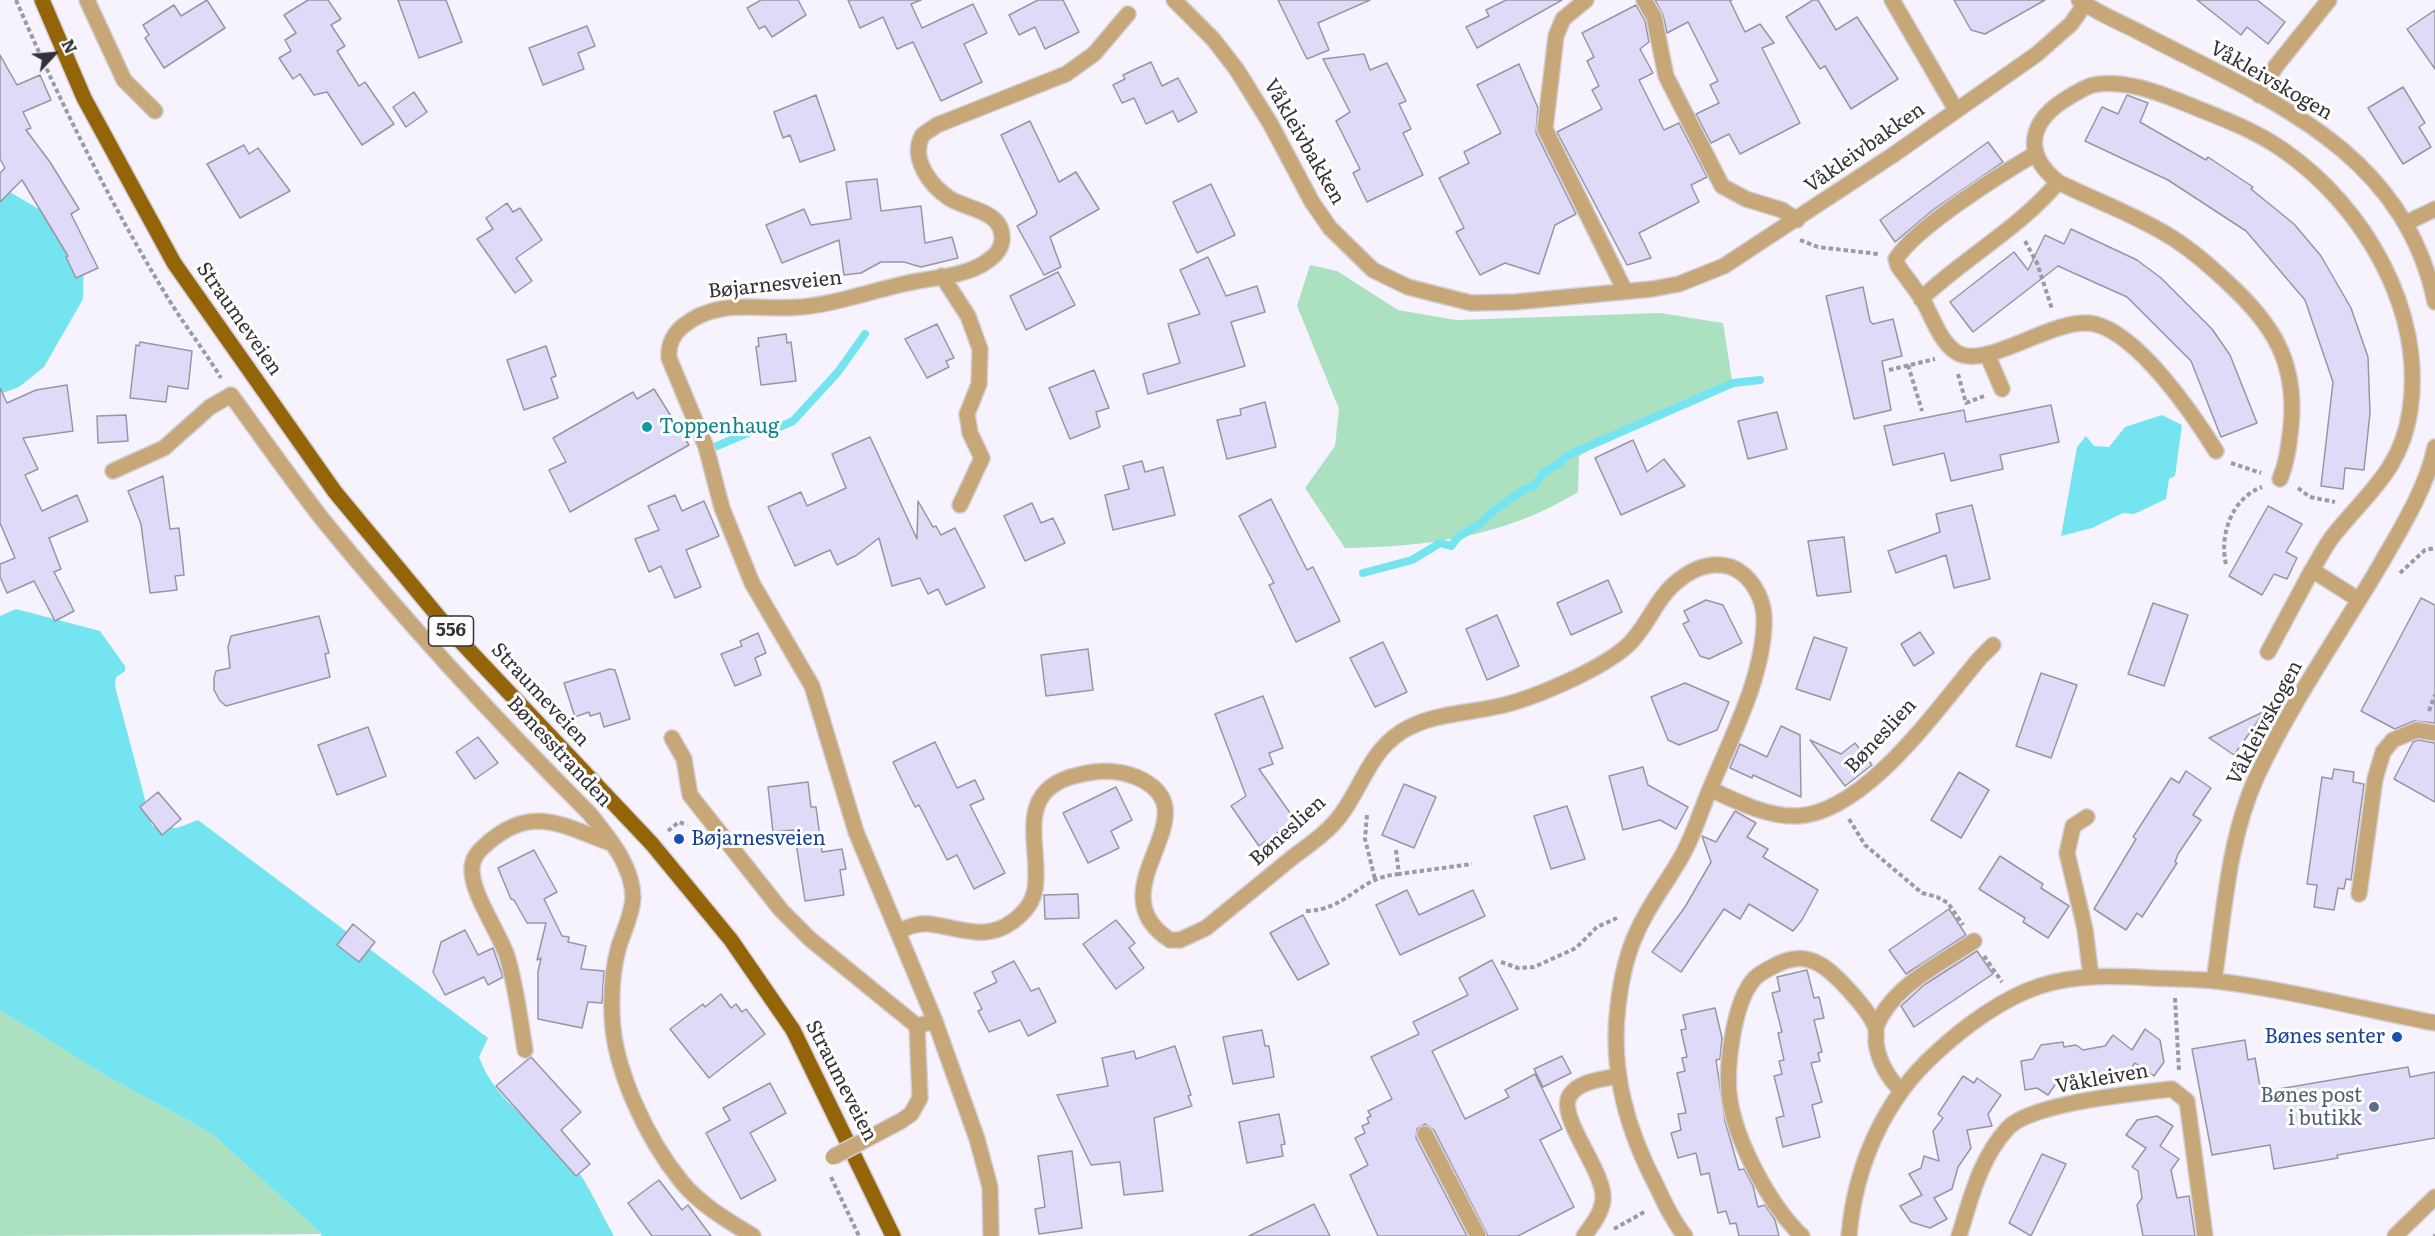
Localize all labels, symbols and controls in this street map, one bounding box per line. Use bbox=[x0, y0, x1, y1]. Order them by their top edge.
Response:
north arrow bbox=[24, 24, 84, 84]
text: N bbox=[56, 35, 84, 57]
street label: Våkleivskogen bbox=[2205, 36, 2337, 126]
street label: Våkleivbakken bbox=[1258, 75, 1350, 209]
street label: Våkleivbakken bbox=[1800, 98, 1930, 198]
street label: Straumeveien bbox=[191, 258, 287, 380]
street label: Bøjarnesveien bbox=[707, 266, 843, 304]
place label: Toppenhaug bbox=[659, 415, 779, 439]
marker: Toppenhaug bbox=[640, 420, 654, 434]
road number: 556 bbox=[428, 616, 474, 646]
street label: Straumeveien bbox=[486, 638, 594, 752]
street label: Våkleivskogen bbox=[2222, 657, 2308, 789]
street label: Bønesstranden bbox=[502, 692, 616, 812]
street label: Bøneslien bbox=[1840, 694, 1922, 778]
street label: Bøneslien bbox=[1245, 791, 1331, 871]
place label: Bøjarnesveien bbox=[691, 827, 826, 851]
marker: Bøjarnesveien bbox=[672, 832, 686, 846]
street label: Straumeveien bbox=[800, 1016, 882, 1146]
place label: Bønes senter bbox=[2265, 1025, 2385, 1049]
marker: Bønes senter bbox=[2390, 1030, 2404, 1044]
street label: Våkleiven bbox=[2054, 1059, 2150, 1099]
place label: Bønes post i butikk bbox=[2260, 1084, 2362, 1131]
marker: Bønes post i butikk bbox=[2367, 1100, 2381, 1114]

